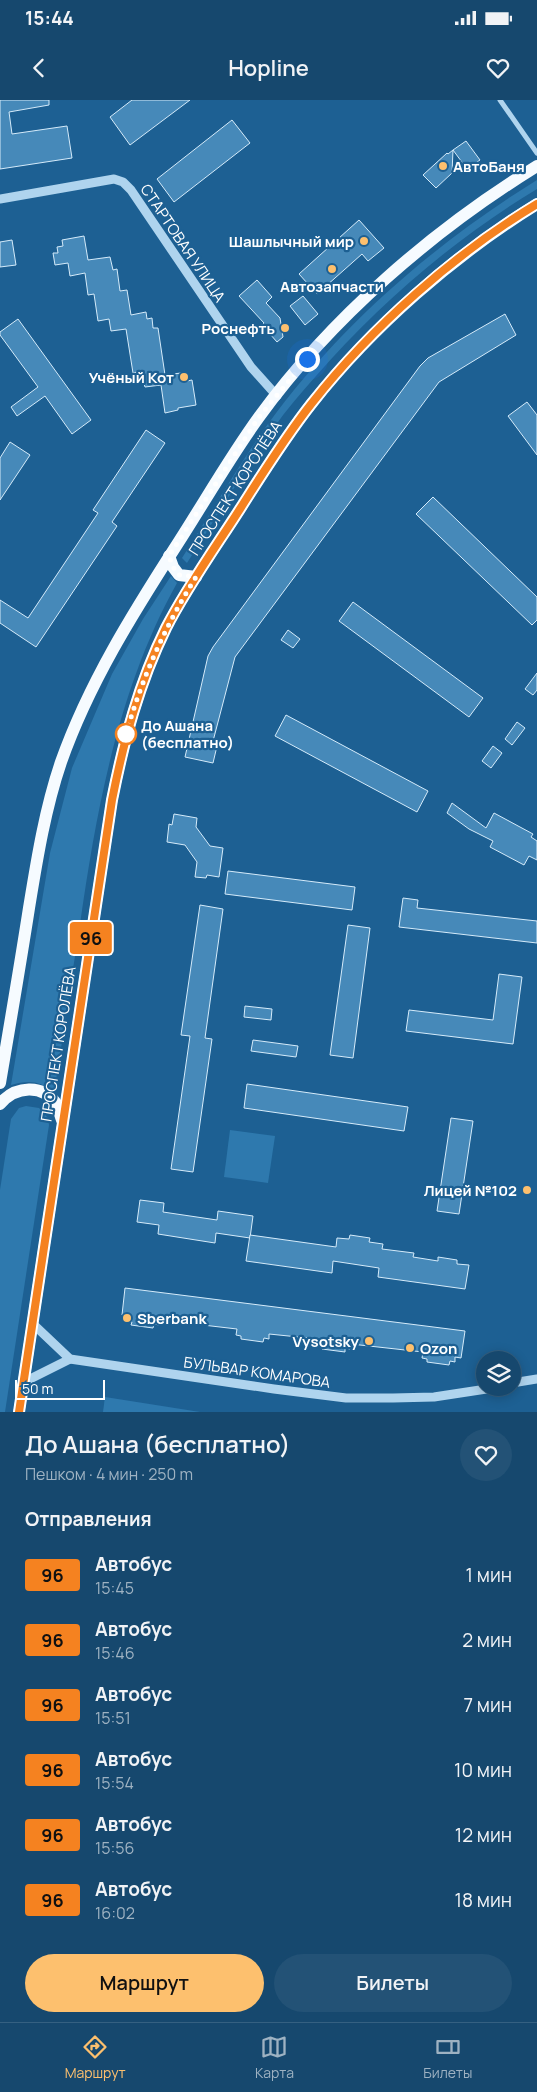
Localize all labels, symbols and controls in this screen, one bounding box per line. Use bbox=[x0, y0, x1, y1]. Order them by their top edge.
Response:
text: 15:44 bbox=[25, 5, 74, 31]
text: Hopline bbox=[228, 53, 309, 83]
icon: back bbox=[25, 54, 53, 82]
icon: heart bbox=[484, 54, 512, 82]
place label: АвтоБаня bbox=[453, 156, 525, 177]
marker: АвтоБаня bbox=[437, 160, 449, 172]
street label: СТАРТОВАЯ УЛИЦА bbox=[136, 180, 231, 307]
place label: Шашлычный мир bbox=[229, 231, 354, 252]
marker: Шашлычный мир bbox=[358, 235, 370, 247]
marker: Автозапчасти bbox=[326, 263, 338, 275]
place label: Автозапчасти bbox=[280, 276, 384, 297]
place label: Роснефть bbox=[202, 318, 275, 339]
marker: Роснефть bbox=[279, 322, 291, 334]
your location bbox=[295, 347, 320, 372]
place label: Учёный Кот bbox=[89, 367, 174, 388]
marker: Учёный Кот bbox=[178, 371, 190, 383]
street label: ПРОСПЕКТ КОРОЛЁВА bbox=[183, 416, 287, 560]
place label: До Ашана (бесплатно) bbox=[141, 715, 234, 753]
marker: До Ашана (бесплатно) bbox=[115, 723, 137, 745]
line badge: 96 bbox=[68, 922, 114, 954]
text: 96 bbox=[80, 926, 102, 950]
street label: ПРОСПЕКТ КОРОЛЁВА bbox=[35, 964, 81, 1123]
place label: Лицей №102 bbox=[424, 1180, 517, 1201]
marker: Лицей №102 bbox=[521, 1184, 533, 1196]
place label: Sberbank bbox=[137, 1308, 207, 1329]
marker: Sberbank bbox=[121, 1312, 133, 1324]
place label: Vysotsky bbox=[293, 1331, 360, 1352]
marker: Vysotsky bbox=[363, 1335, 375, 1347]
place label: Ozon bbox=[420, 1338, 457, 1359]
marker: Ozon bbox=[404, 1342, 416, 1354]
street label: БУЛЬВАР КОМАРОВА bbox=[182, 1351, 332, 1393]
map controls bbox=[476, 1351, 521, 1396]
button: layers bbox=[476, 1351, 521, 1396]
scale bar bbox=[15, 1377, 105, 1400]
text: 50 m bbox=[22, 1379, 53, 1398]
text: До Ашана (бесплатно) bbox=[25, 1427, 290, 1460]
button: heart bbox=[460, 1429, 512, 1481]
text: Пешком · 4 мин · 250 m bbox=[25, 1463, 193, 1485]
text: Отправления bbox=[25, 1506, 152, 1532]
text: Автобус bbox=[95, 1551, 172, 1577]
text: 1 мин bbox=[466, 1562, 512, 1588]
text: 96 bbox=[41, 1563, 64, 1587]
text: 15:45 bbox=[95, 1577, 134, 1599]
text: Автобус bbox=[95, 1616, 172, 1642]
text: 2 мин bbox=[462, 1627, 512, 1653]
text: 96 bbox=[41, 1628, 64, 1652]
text: 15:46 bbox=[95, 1642, 135, 1664]
text: Автобус bbox=[95, 1681, 172, 1707]
text: 7 мин bbox=[463, 1692, 512, 1718]
text: 96 bbox=[41, 1693, 64, 1717]
text: 15:51 bbox=[95, 1707, 131, 1729]
text: Автобус bbox=[95, 1746, 172, 1772]
text: 10 мин bbox=[454, 1757, 512, 1783]
text: 96 bbox=[41, 1758, 64, 1782]
text: 15:54 bbox=[95, 1772, 134, 1794]
text: Автобус bbox=[95, 1811, 172, 1837]
text: 12 мин bbox=[455, 1822, 512, 1848]
text: 96 bbox=[41, 1823, 64, 1847]
text: 15:56 bbox=[95, 1837, 134, 1859]
text: Автобус bbox=[95, 1876, 172, 1902]
text: 18 мин bbox=[455, 1887, 512, 1913]
text: 96 bbox=[41, 1888, 64, 1912]
text: 16:02 bbox=[95, 1902, 135, 1924]
button: Маршрут bbox=[25, 1954, 264, 2012]
button: Билеты bbox=[274, 1954, 512, 2012]
tab: Маршрут bbox=[65, 2033, 126, 2082]
tab: Карта bbox=[255, 2033, 294, 2082]
tab: Билеты bbox=[423, 2033, 472, 2082]

